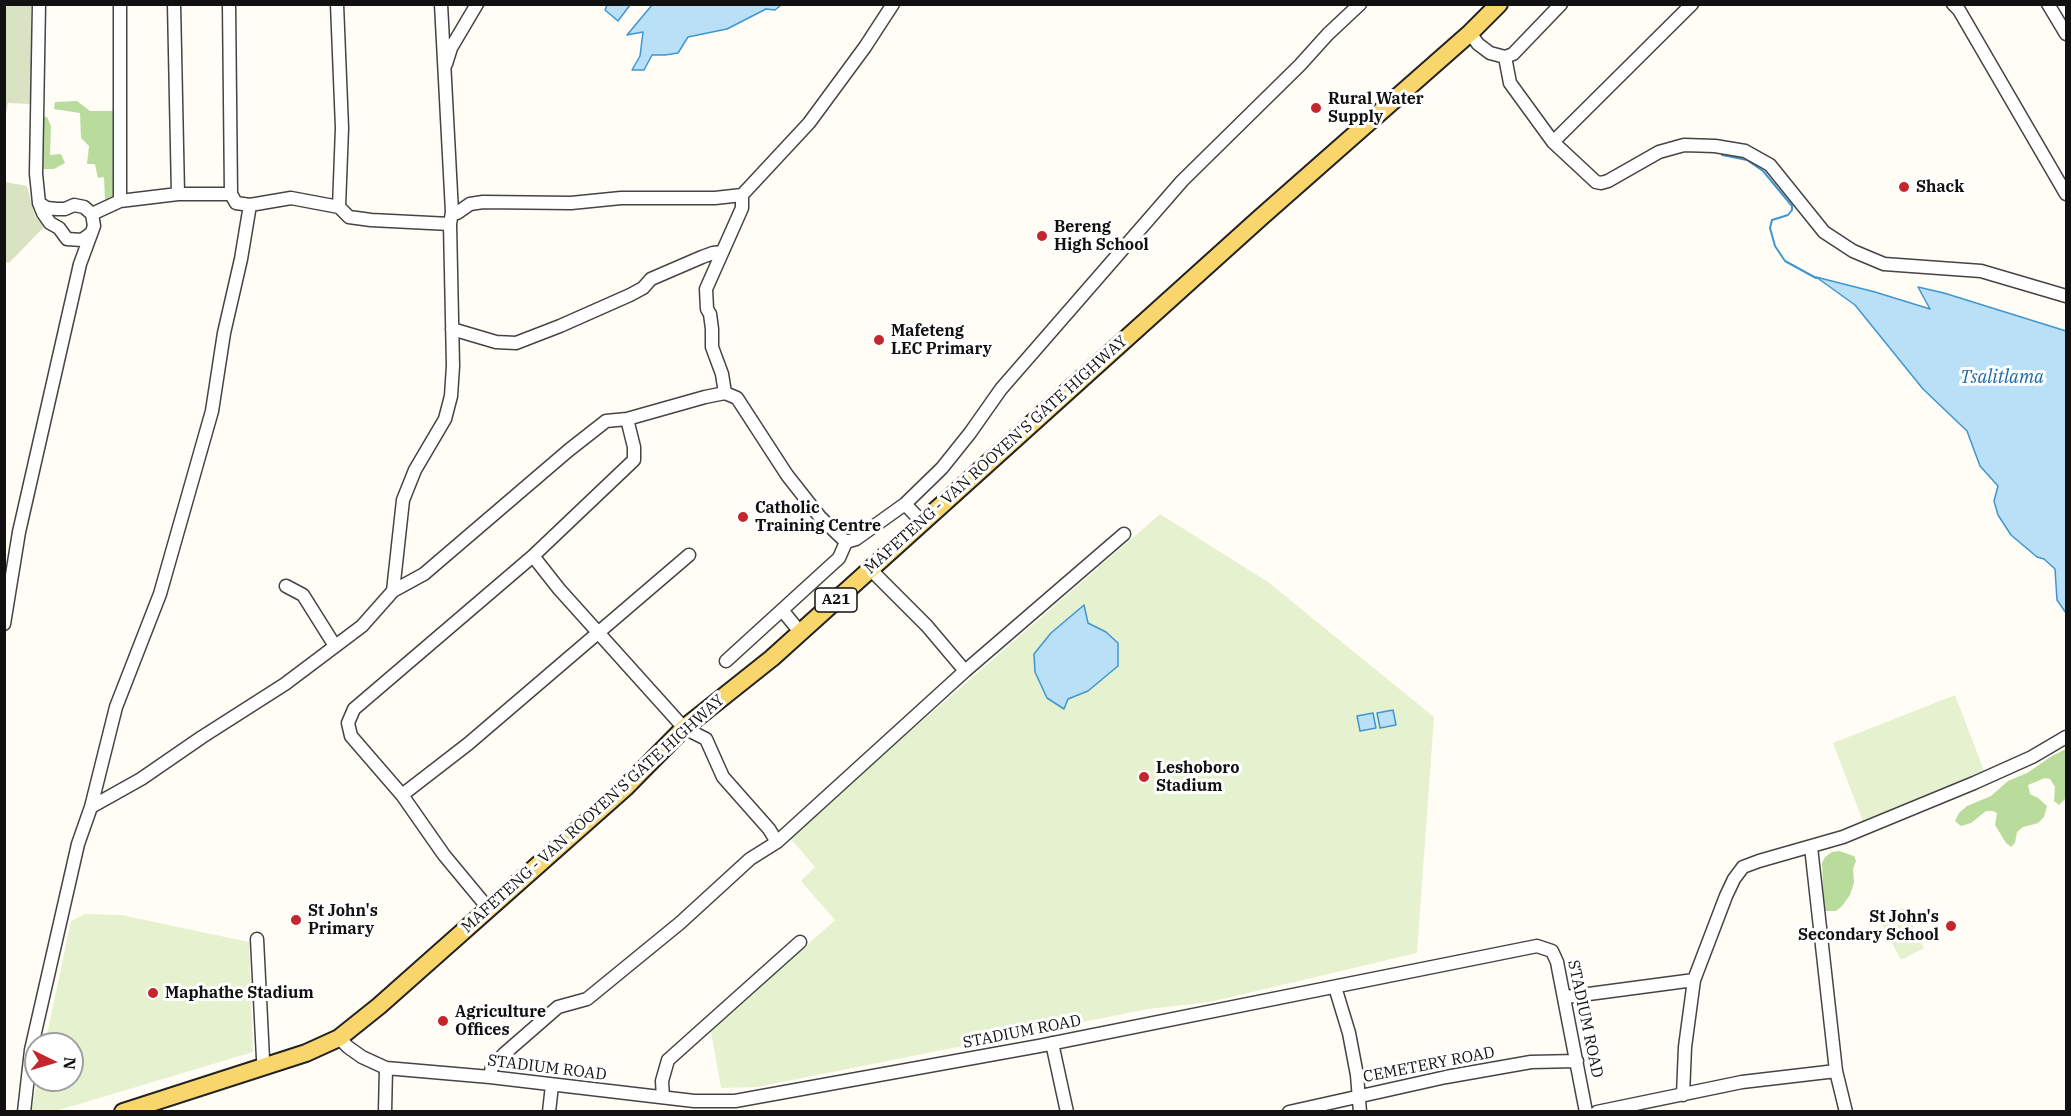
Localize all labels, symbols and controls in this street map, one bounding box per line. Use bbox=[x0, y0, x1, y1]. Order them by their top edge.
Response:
place label: Rural Water Supply bbox=[1328, 89, 1424, 127]
marker: Rural Water Supply bbox=[1309, 101, 1323, 115]
place label: Shack bbox=[1916, 177, 1964, 197]
marker: Shack bbox=[1897, 180, 1911, 194]
place label: Bereng High School bbox=[1054, 217, 1149, 255]
marker: Bereng High School bbox=[1035, 229, 1049, 243]
place label: Mafeteng LEC Primary bbox=[891, 321, 992, 359]
street label: MAFETENG - VAN ROOYEN'S GATE HIGHWAY bbox=[861, 332, 1131, 578]
marker: Mafeteng LEC Primary bbox=[872, 333, 886, 347]
water label: Tsalitlama bbox=[1960, 367, 2044, 389]
place label: Catholic Training Centre bbox=[755, 498, 881, 536]
marker: Catholic Training Centre bbox=[736, 510, 750, 524]
road number: A21 bbox=[815, 588, 857, 612]
street label: MAFETENG - VAN ROOYEN'S GATE HIGHWAY bbox=[458, 691, 728, 937]
place label: Leshoboro Stadium bbox=[1156, 758, 1239, 796]
marker: Leshoboro Stadium bbox=[1137, 770, 1151, 784]
place label: St John's Primary bbox=[308, 901, 378, 939]
place label: St John's Secondary School bbox=[1798, 907, 1939, 945]
marker: St John's Primary bbox=[289, 913, 303, 927]
marker: St John's Secondary School bbox=[1944, 919, 1958, 933]
street label: STADIUM ROAD bbox=[1563, 958, 1607, 1080]
place label: Maphathe Stadium bbox=[165, 983, 314, 1003]
marker: Maphathe Stadium bbox=[146, 986, 160, 1000]
place label: Agriculture Offices bbox=[455, 1002, 546, 1040]
street label: STADIUM ROAD bbox=[961, 1011, 1083, 1053]
marker: Agriculture Offices bbox=[436, 1014, 450, 1028]
north arrow bbox=[24, 1032, 84, 1092]
street label: CEMETERY ROAD bbox=[1362, 1043, 1496, 1087]
street label: STADIUM ROAD bbox=[486, 1051, 608, 1085]
text: N bbox=[59, 1056, 80, 1071]

